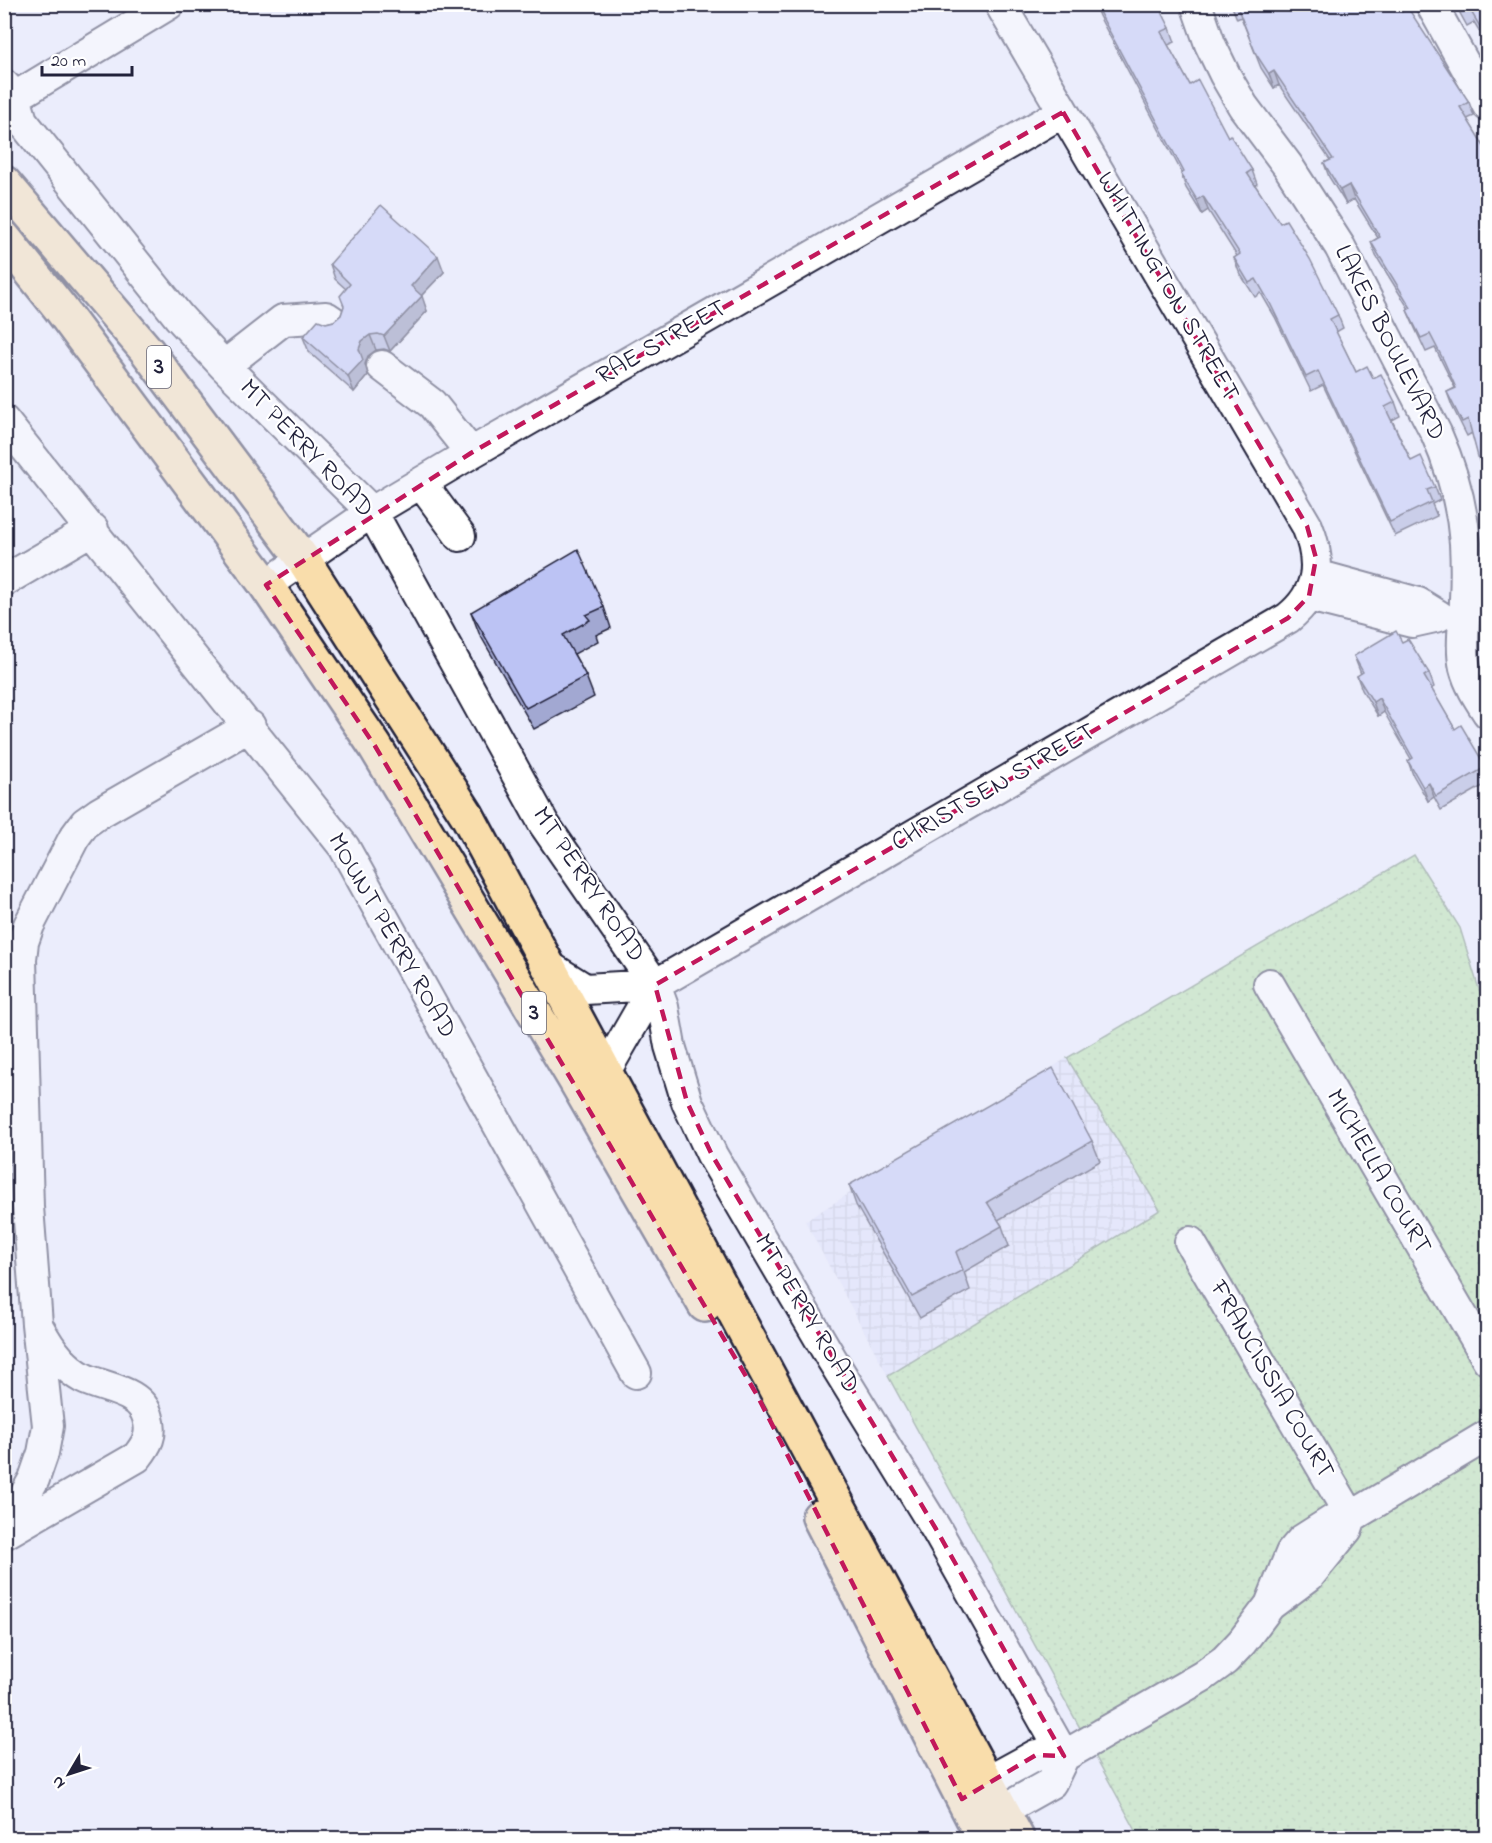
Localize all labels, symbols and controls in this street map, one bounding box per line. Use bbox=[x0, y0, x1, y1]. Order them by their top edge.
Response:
scale bar bbox=[42, 39, 132, 77]
text: 20 m bbox=[51, 49, 86, 75]
street label: WHITTINGTON STREET bbox=[1086, 165, 1248, 409]
street label: LAKES BOULEVARD bbox=[1323, 238, 1455, 448]
street label: RAE STREET bbox=[590, 290, 734, 396]
road number: 3 bbox=[147, 346, 171, 388]
street label: MT PERRY ROAD bbox=[230, 371, 382, 527]
street label: CHRISTSEN STREET bbox=[885, 714, 1103, 862]
street label: MT PERRY ROAD bbox=[522, 800, 654, 970]
street label: MOUNT PERRY ROAD bbox=[317, 826, 465, 1046]
road number: 3 bbox=[522, 992, 546, 1034]
street label: MICHELLA COURT bbox=[1315, 1082, 1441, 1262]
street label: MT PERRY ROAD bbox=[743, 1227, 869, 1401]
street label: FRANCISSIA COURT bbox=[1198, 1273, 1343, 1486]
north arrow bbox=[39, 1744, 99, 1804]
text: N bbox=[46, 1770, 72, 1794]

